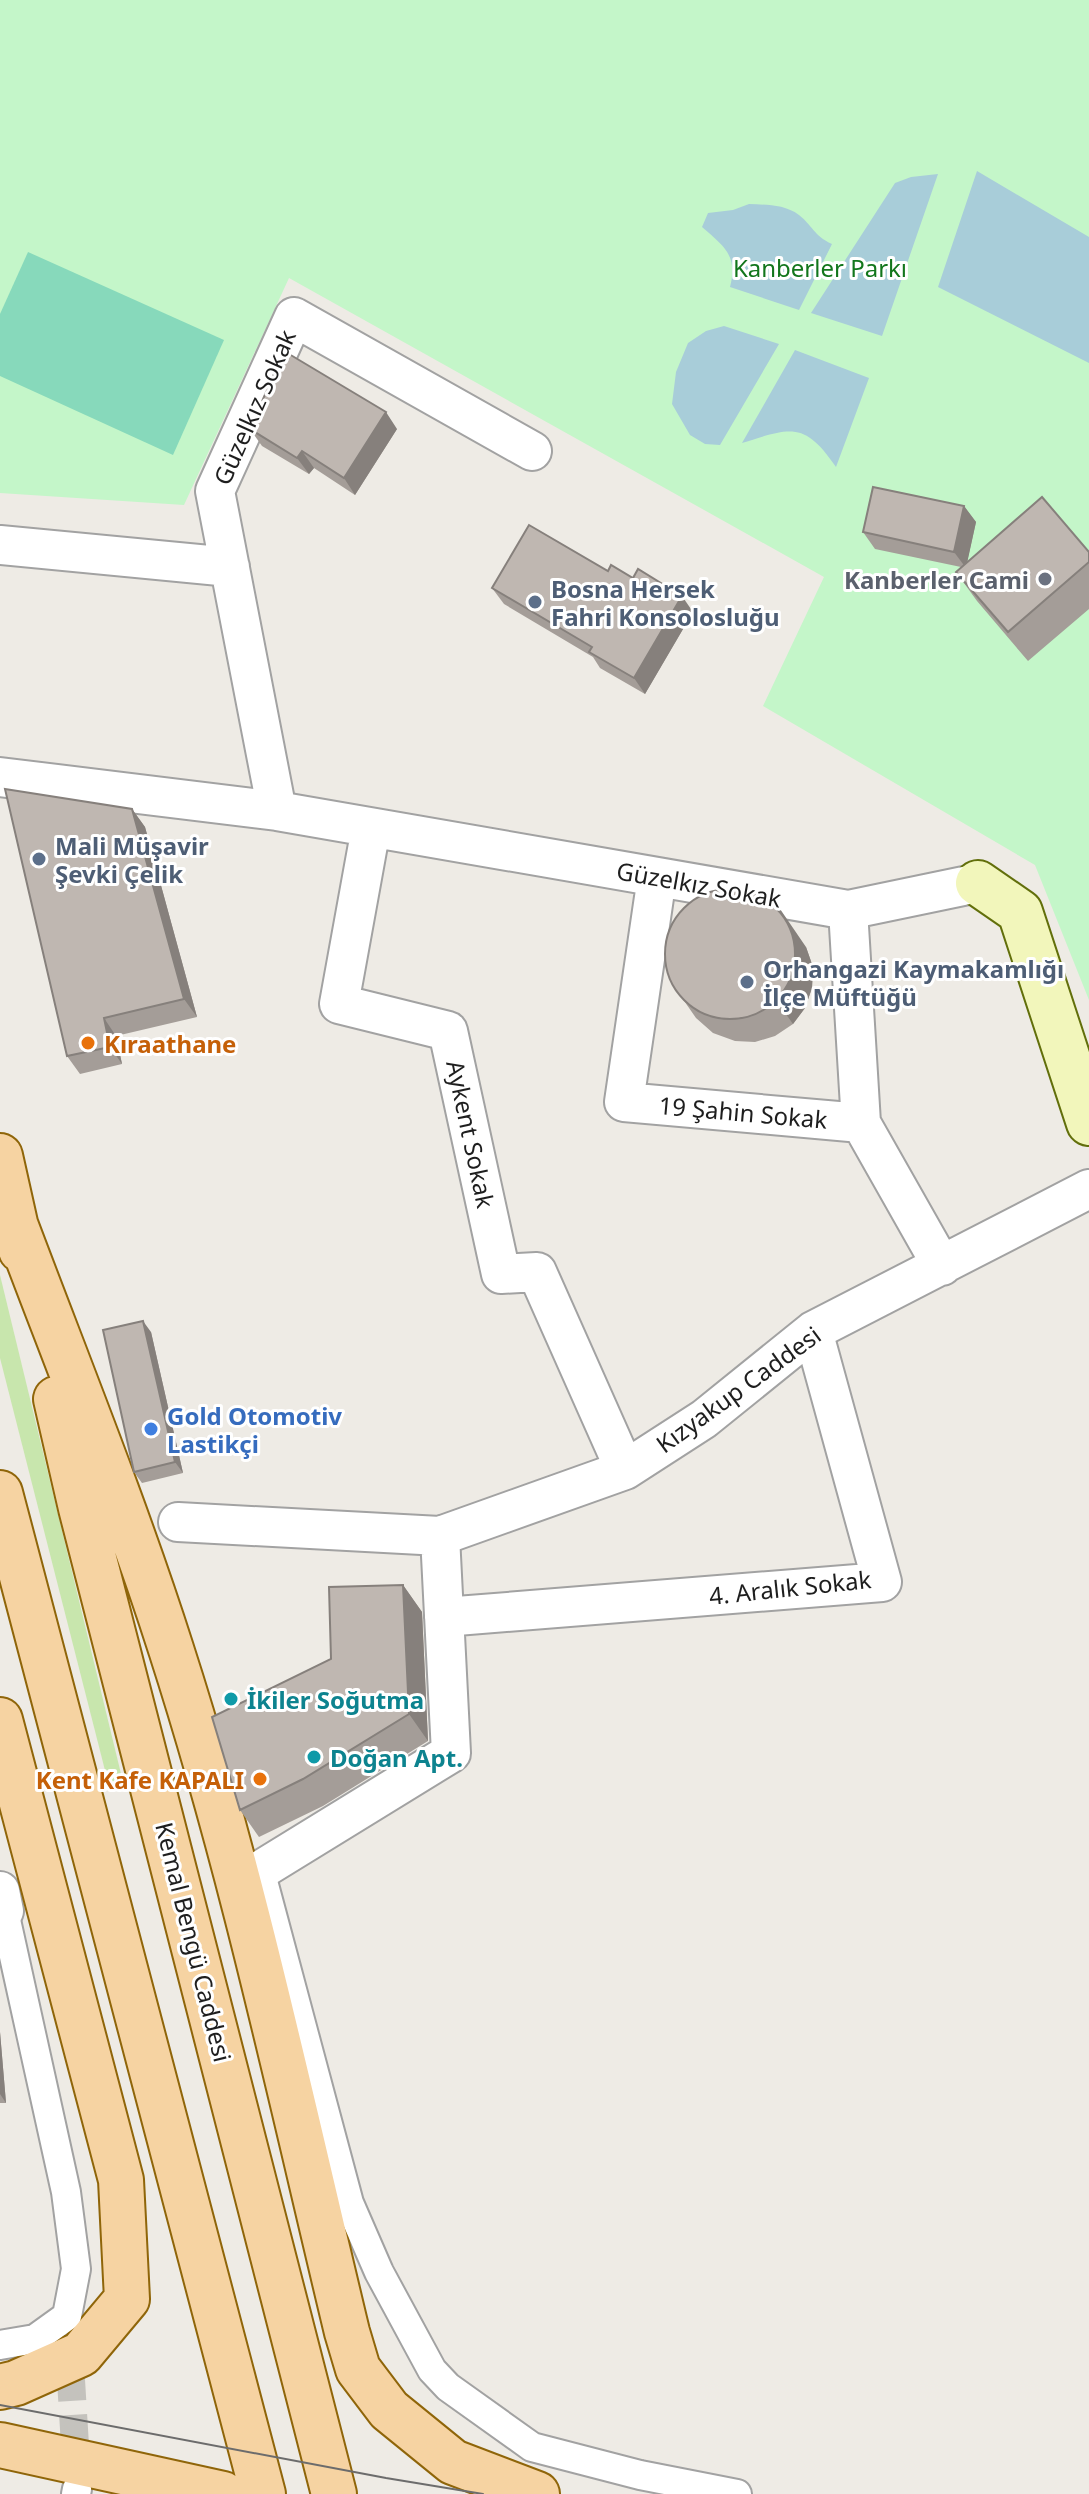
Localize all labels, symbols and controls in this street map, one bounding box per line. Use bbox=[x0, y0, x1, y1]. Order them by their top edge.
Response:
park label: Kanberler Parkı bbox=[733, 251, 907, 284]
street label: Güzelkız Sokak bbox=[205, 324, 303, 490]
place label: Kanberler Cami bbox=[844, 563, 1029, 596]
marker: Kanberler Cami bbox=[1036, 570, 1054, 588]
place label: Bosna Hersek Fahri Konsolosluğu bbox=[551, 572, 780, 633]
marker: Bosna Hersek Fahri Konsolosluğu bbox=[526, 593, 544, 611]
place label: Mali Müşavir Şevki Çelik bbox=[55, 829, 209, 890]
marker: Mali Müşavir Şevki Çelik bbox=[30, 850, 48, 868]
street label: Güzelkız Sokak bbox=[614, 853, 784, 915]
place label: Orhangazi Kaymakamlığı İlçe Müftüğü bbox=[763, 952, 1064, 1013]
marker: Orhangazi Kaymakamlığı İlçe Müftüğü bbox=[738, 973, 756, 991]
place label: Kıraathane bbox=[104, 1027, 236, 1060]
marker: Kıraathane bbox=[79, 1034, 97, 1052]
street label: Aykent Sokak bbox=[439, 1057, 503, 1211]
street label: 19 Şahin Sokak bbox=[657, 1088, 829, 1136]
street label: Kızyakup Caddesi bbox=[649, 1318, 827, 1460]
place label: Gold Otomotiv Lastikçi bbox=[167, 1399, 342, 1460]
marker: Gold Otomotiv Lastikçi bbox=[142, 1420, 160, 1438]
street label: 4. Aralık Sokak bbox=[707, 1562, 873, 1612]
place label: İkiler Soğutma bbox=[247, 1683, 424, 1716]
marker: İkiler Soğutma bbox=[222, 1690, 240, 1708]
place label: Doğan Apt. bbox=[330, 1741, 463, 1774]
marker: Doğan Apt. bbox=[305, 1748, 323, 1766]
place label: Kent Kafe KAPALI bbox=[36, 1763, 244, 1796]
marker: Kent Kafe KAPALI bbox=[251, 1770, 269, 1788]
street label: Kemal Bengü Caddesi bbox=[148, 1819, 240, 2065]

